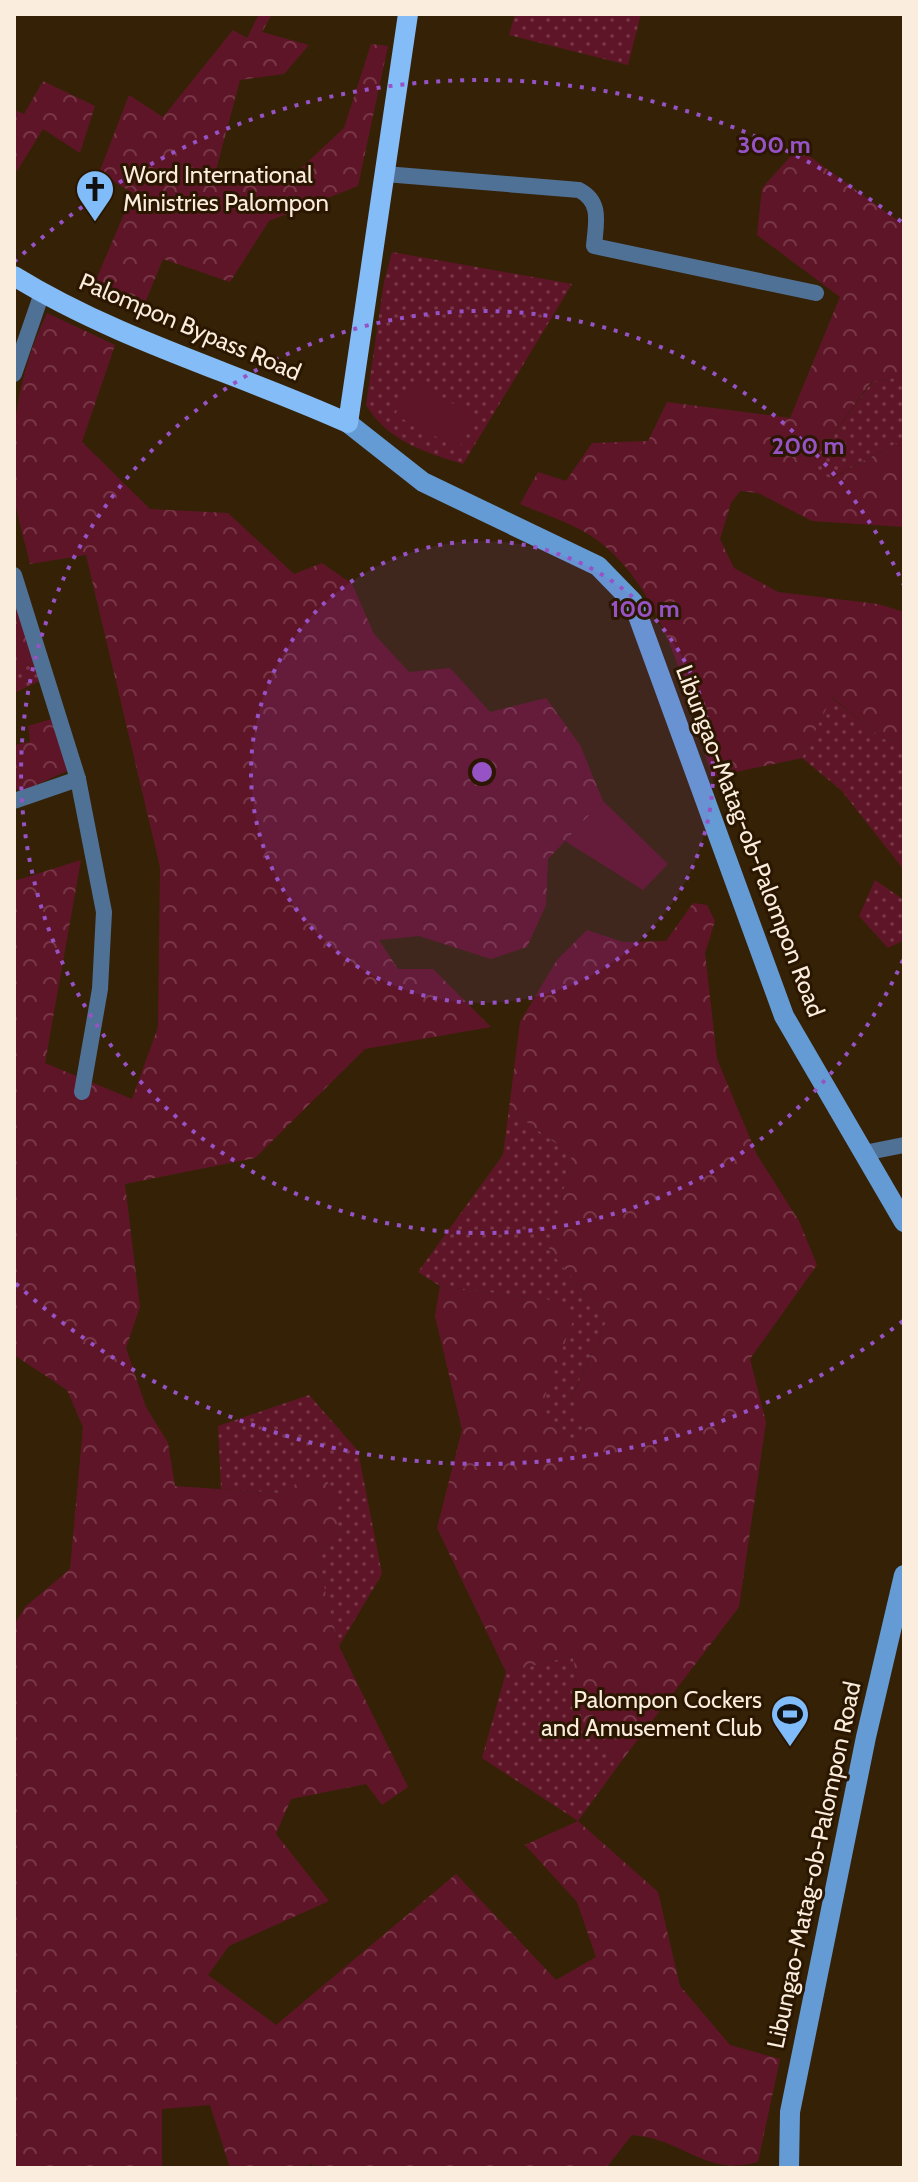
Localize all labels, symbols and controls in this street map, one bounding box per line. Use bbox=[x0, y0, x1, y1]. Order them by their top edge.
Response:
text: 300 m bbox=[737, 130, 811, 159]
place label: Word International Ministries Palompon bbox=[123, 160, 329, 217]
church icon: Word International Ministries Palompon bbox=[74, 168, 116, 223]
street label: Palompon Bypass Road bbox=[75, 267, 306, 386]
text: 200 m bbox=[772, 431, 844, 460]
text: 100 m bbox=[610, 594, 680, 623]
street label: Libungao-Matag-ob-Palompon Road bbox=[670, 661, 831, 1021]
centre of rings bbox=[468, 758, 496, 786]
street label: Libungao-Matag-ob-Palompon Road bbox=[760, 1679, 867, 2051]
place label: Palompon Cockers and Amusement Club bbox=[541, 1685, 762, 1742]
sports icon: Palompon Cockers and Amusement Club bbox=[769, 1693, 811, 1748]

